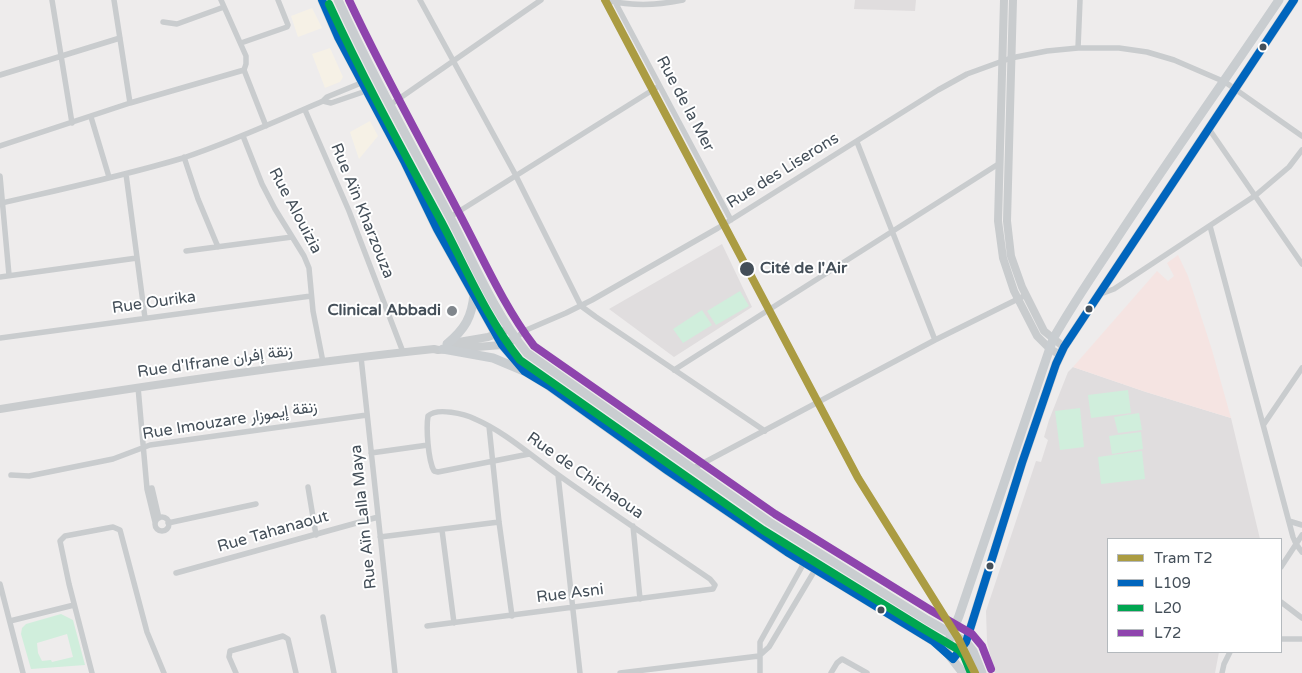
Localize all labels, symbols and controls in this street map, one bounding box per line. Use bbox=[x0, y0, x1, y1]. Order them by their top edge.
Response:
unlabelled marker bbox=[1258, 42, 1268, 52]
street label: Rue de la Mer bbox=[652, 53, 718, 155]
street label: Rue des Liserons bbox=[724, 129, 842, 213]
street label: Rue Aïn Kharzouza bbox=[326, 141, 398, 281]
street label: Rue Alouizia bbox=[264, 165, 326, 257]
place label: Cité de l'Air bbox=[760, 259, 847, 279]
marker: Cité de l'Air bbox=[738, 260, 756, 278]
street label: Rue Ourika bbox=[111, 288, 197, 318]
place label: Clinical Abbadi bbox=[327, 301, 441, 321]
marker: Clinical Abbadi bbox=[445, 304, 459, 318]
unlabelled marker bbox=[1084, 304, 1094, 314]
street label: Rue d'Ifrane زنقة إفران bbox=[136, 342, 294, 382]
street label: Rue Imouzare زنقة إيموزار bbox=[141, 398, 319, 444]
street label: Rue de Chichaoua bbox=[523, 428, 647, 524]
street label: Rue Aïn Lalla Maya bbox=[347, 444, 381, 590]
street label: Rue Tahanaout bbox=[215, 507, 331, 557]
legend bbox=[1107, 538, 1282, 653]
text: Tram T2 bbox=[1154, 549, 1213, 567]
unlabelled marker bbox=[985, 561, 995, 571]
text: L109 bbox=[1154, 574, 1191, 592]
street label: Rue Asni bbox=[535, 580, 605, 608]
text: L20 bbox=[1154, 599, 1181, 617]
unlabelled marker bbox=[876, 605, 886, 615]
text: L72 bbox=[1154, 624, 1181, 642]

